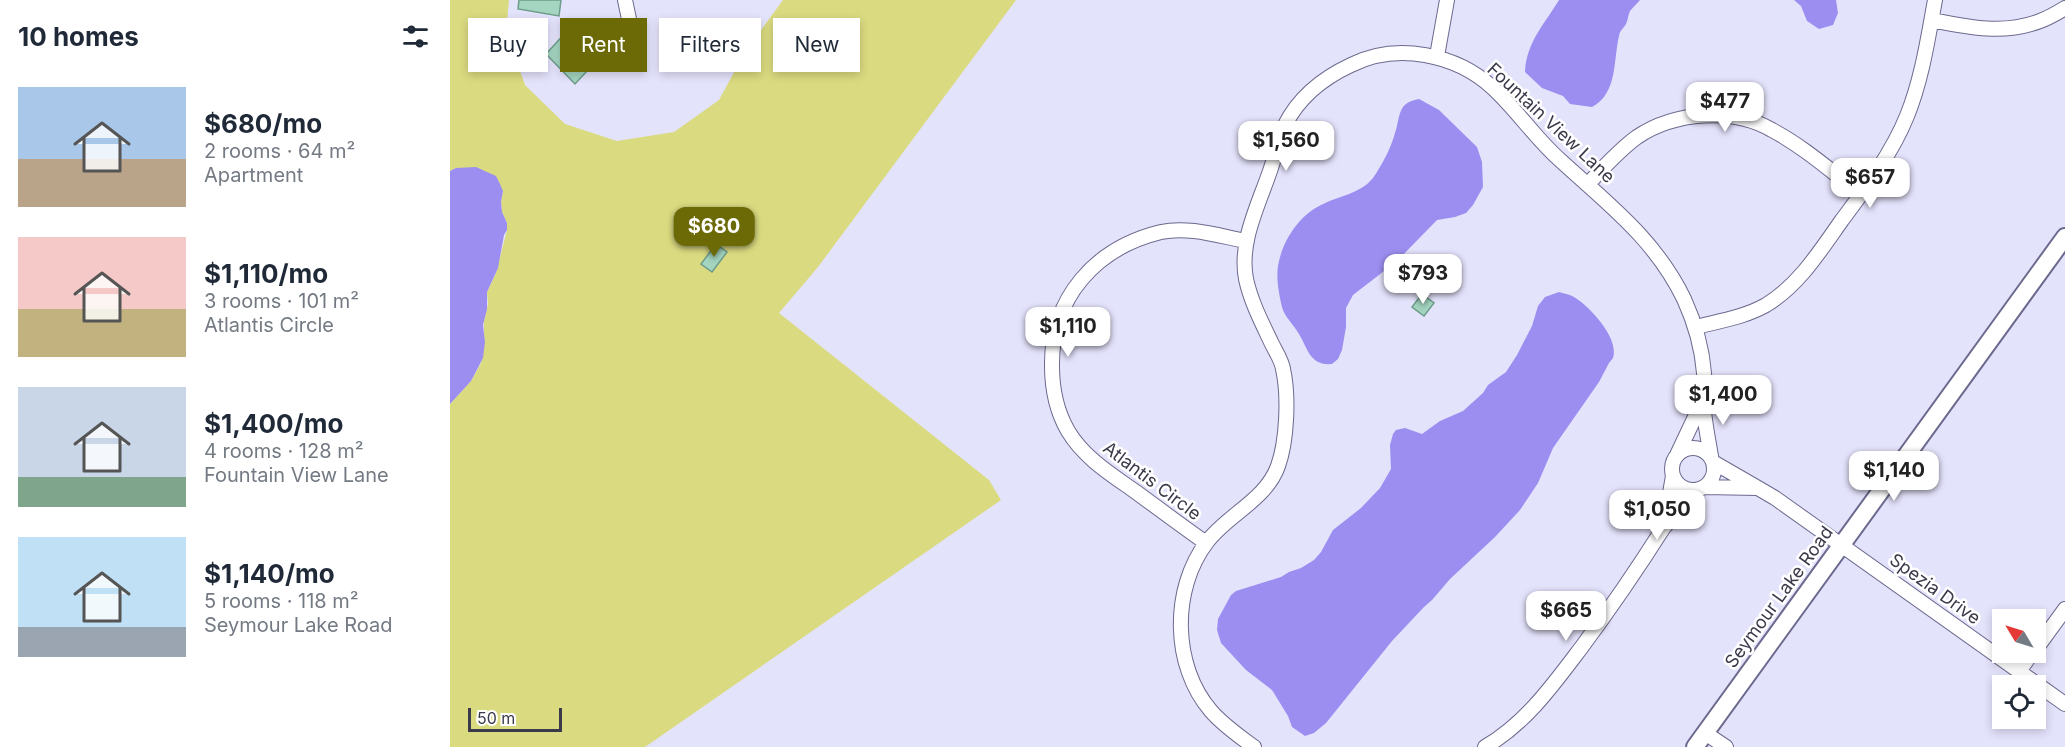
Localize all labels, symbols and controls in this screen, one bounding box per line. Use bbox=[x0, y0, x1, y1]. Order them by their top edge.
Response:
chip: Buy bbox=[468, 18, 548, 72]
chip: Rent bbox=[560, 18, 647, 72]
chip: Filters bbox=[659, 18, 761, 72]
chip: New bbox=[773, 18, 860, 72]
icon: filters bbox=[399, 20, 432, 53]
text: 10 homes bbox=[18, 21, 139, 52]
street label: Fountain View Lane bbox=[1483, 58, 1619, 187]
pin: $477 bbox=[1689, 82, 1761, 133]
text: $477 bbox=[1700, 89, 1750, 113]
text: $680/mo bbox=[204, 108, 322, 139]
icon: home bbox=[66, 111, 138, 183]
pin: $1,560 bbox=[1237, 121, 1335, 172]
text: $1,560 bbox=[1252, 128, 1320, 152]
text: 2 rooms · 64 m² bbox=[204, 139, 355, 163]
pin: $657 bbox=[1834, 158, 1906, 209]
text: Apartment bbox=[204, 163, 303, 187]
text: $657 bbox=[1845, 165, 1895, 189]
pin: $680 bbox=[678, 207, 750, 258]
text: $680 bbox=[688, 214, 740, 238]
pin: $793 bbox=[1387, 254, 1459, 305]
text: $1,110/mo bbox=[204, 258, 328, 289]
icon: home bbox=[66, 261, 138, 333]
text: $793 bbox=[1398, 261, 1448, 285]
text: 3 rooms · 101 m² bbox=[204, 289, 359, 313]
pin: $1,110 bbox=[1019, 307, 1117, 358]
text: Atlantis Circle bbox=[204, 313, 334, 337]
text: $1,110 bbox=[1039, 314, 1097, 338]
pin: $1,400 bbox=[1674, 375, 1772, 426]
text: $1,400 bbox=[1689, 382, 1757, 406]
text: $1,400/mo bbox=[204, 408, 343, 439]
icon: home bbox=[66, 411, 138, 483]
street label: Atlantis Circle bbox=[1099, 437, 1205, 524]
text: 4 rooms · 128 m² bbox=[204, 439, 364, 463]
pin: $1,140 bbox=[1845, 451, 1943, 502]
text: $1,140 bbox=[1863, 458, 1925, 482]
text: Fountain View Lane bbox=[204, 463, 389, 487]
pin: $1,050 bbox=[1608, 490, 1706, 541]
text: $1,050 bbox=[1623, 497, 1691, 521]
street label: Seymour Lake Road bbox=[1720, 522, 1837, 671]
street label: Spezia Drive bbox=[1886, 549, 1985, 629]
text: $1,140/mo bbox=[204, 558, 335, 589]
icon: home bbox=[66, 561, 138, 633]
text: 5 rooms · 118 m² bbox=[204, 589, 359, 613]
pin: $665 bbox=[1530, 591, 1602, 642]
text: $665 bbox=[1540, 598, 1592, 622]
north arrow bbox=[1992, 609, 2046, 663]
map controls bbox=[1992, 609, 2046, 729]
text: Seymour Lake Road bbox=[204, 613, 392, 637]
button: locate bbox=[1992, 675, 2046, 729]
scale bar bbox=[468, 705, 562, 732]
text: 50 m bbox=[477, 708, 515, 728]

